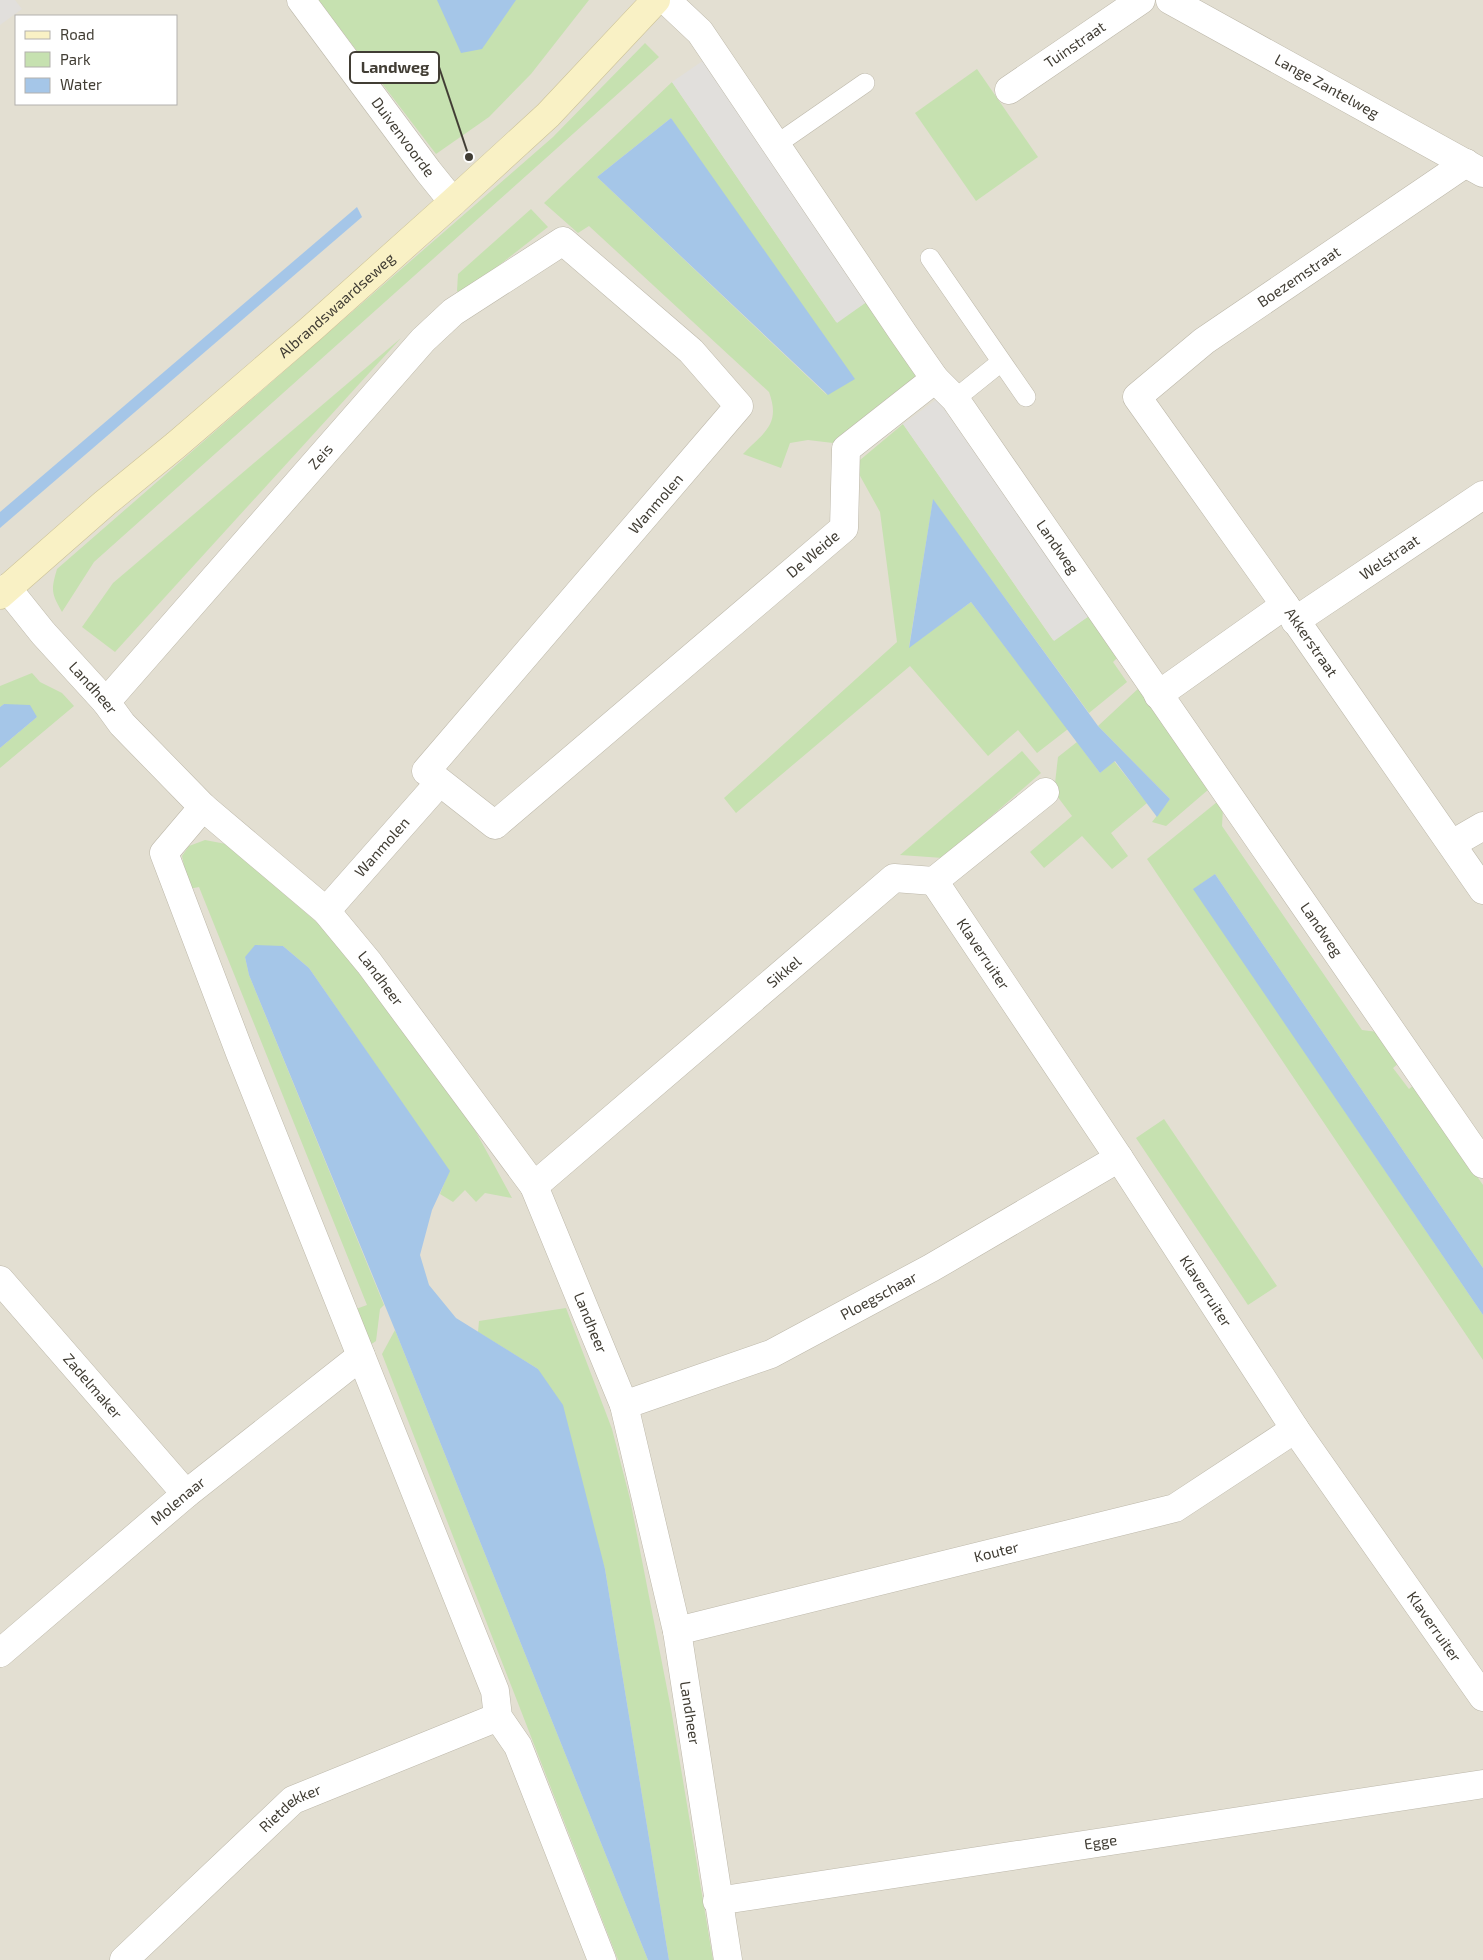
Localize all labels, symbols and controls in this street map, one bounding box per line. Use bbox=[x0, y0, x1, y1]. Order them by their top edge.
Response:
legend bbox=[15, 15, 178, 105]
street label: Tuinstraat bbox=[1041, 17, 1109, 71]
text: Road bbox=[60, 25, 95, 43]
text: Park bbox=[60, 50, 91, 68]
street label: Lange Zantelweg bbox=[1272, 50, 1383, 122]
callout: Landweg bbox=[350, 52, 439, 83]
text: Landweg bbox=[361, 57, 430, 76]
text: Water bbox=[60, 75, 102, 93]
street label: Duivenvoorde bbox=[368, 93, 439, 180]
street label: Boezemstraat bbox=[1254, 242, 1344, 311]
street label: Albrandswaardseweg bbox=[274, 248, 398, 361]
street label: Zeis bbox=[304, 440, 336, 473]
street label: Wanmolen bbox=[624, 470, 686, 537]
street label: Landweg bbox=[1033, 516, 1083, 578]
street label: De Weide bbox=[782, 526, 842, 581]
street label: Welstraat bbox=[1356, 530, 1423, 583]
street label: Akkerstraat bbox=[1282, 604, 1342, 680]
street label: Landheer bbox=[66, 657, 122, 717]
street label: Wanmolen bbox=[350, 813, 413, 880]
street label: Landweg bbox=[1297, 899, 1348, 960]
street label: Klaverruiter bbox=[954, 915, 1014, 993]
street label: Landheer bbox=[355, 947, 408, 1009]
street label: Sikkel bbox=[762, 951, 805, 991]
street label: Klaverruiter bbox=[1177, 1252, 1236, 1330]
street label: Ploegschaar bbox=[837, 1267, 920, 1323]
street label: Landheer bbox=[571, 1289, 612, 1355]
street label: Zadelmaker bbox=[60, 1349, 127, 1422]
street label: Molenaar bbox=[146, 1473, 208, 1528]
street label: Kouter bbox=[972, 1537, 1020, 1565]
street label: Klaverruiter bbox=[1404, 1588, 1465, 1665]
street label: Landheer bbox=[677, 1680, 704, 1746]
street label: Rietdekker bbox=[255, 1780, 323, 1835]
street label: Egge bbox=[1083, 1830, 1118, 1853]

